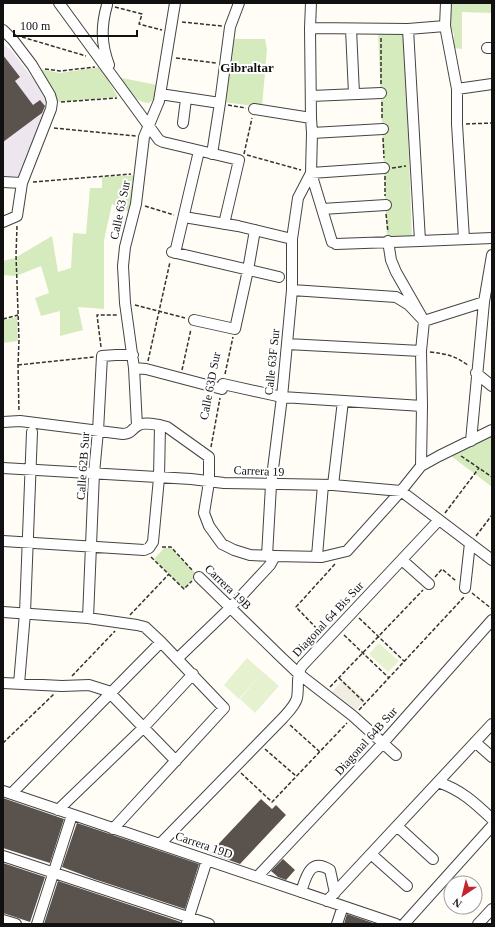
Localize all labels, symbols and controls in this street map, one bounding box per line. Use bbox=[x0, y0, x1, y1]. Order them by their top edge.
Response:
scale bar bbox=[14, 12, 137, 38]
text: 100 m bbox=[20, 19, 51, 33]
district label: Gibraltar bbox=[220, 60, 274, 75]
street label: Calle 63 Sur bbox=[107, 179, 133, 241]
street label: Calle 63F Sur bbox=[262, 328, 282, 396]
street label: Calle 63D Sur bbox=[197, 351, 223, 421]
street label: Calle 62B Sur bbox=[74, 432, 92, 500]
street label: Carrera 19 bbox=[233, 463, 285, 479]
street label: Carrera 19B bbox=[202, 561, 254, 613]
street label: Diagonal 64 Bis Sur bbox=[290, 579, 366, 659]
street label: Diagonal 64B Sur bbox=[332, 704, 400, 778]
street label: Carrera 19D bbox=[174, 829, 235, 861]
north arrow bbox=[443, 875, 483, 915]
text: N bbox=[451, 896, 464, 910]

